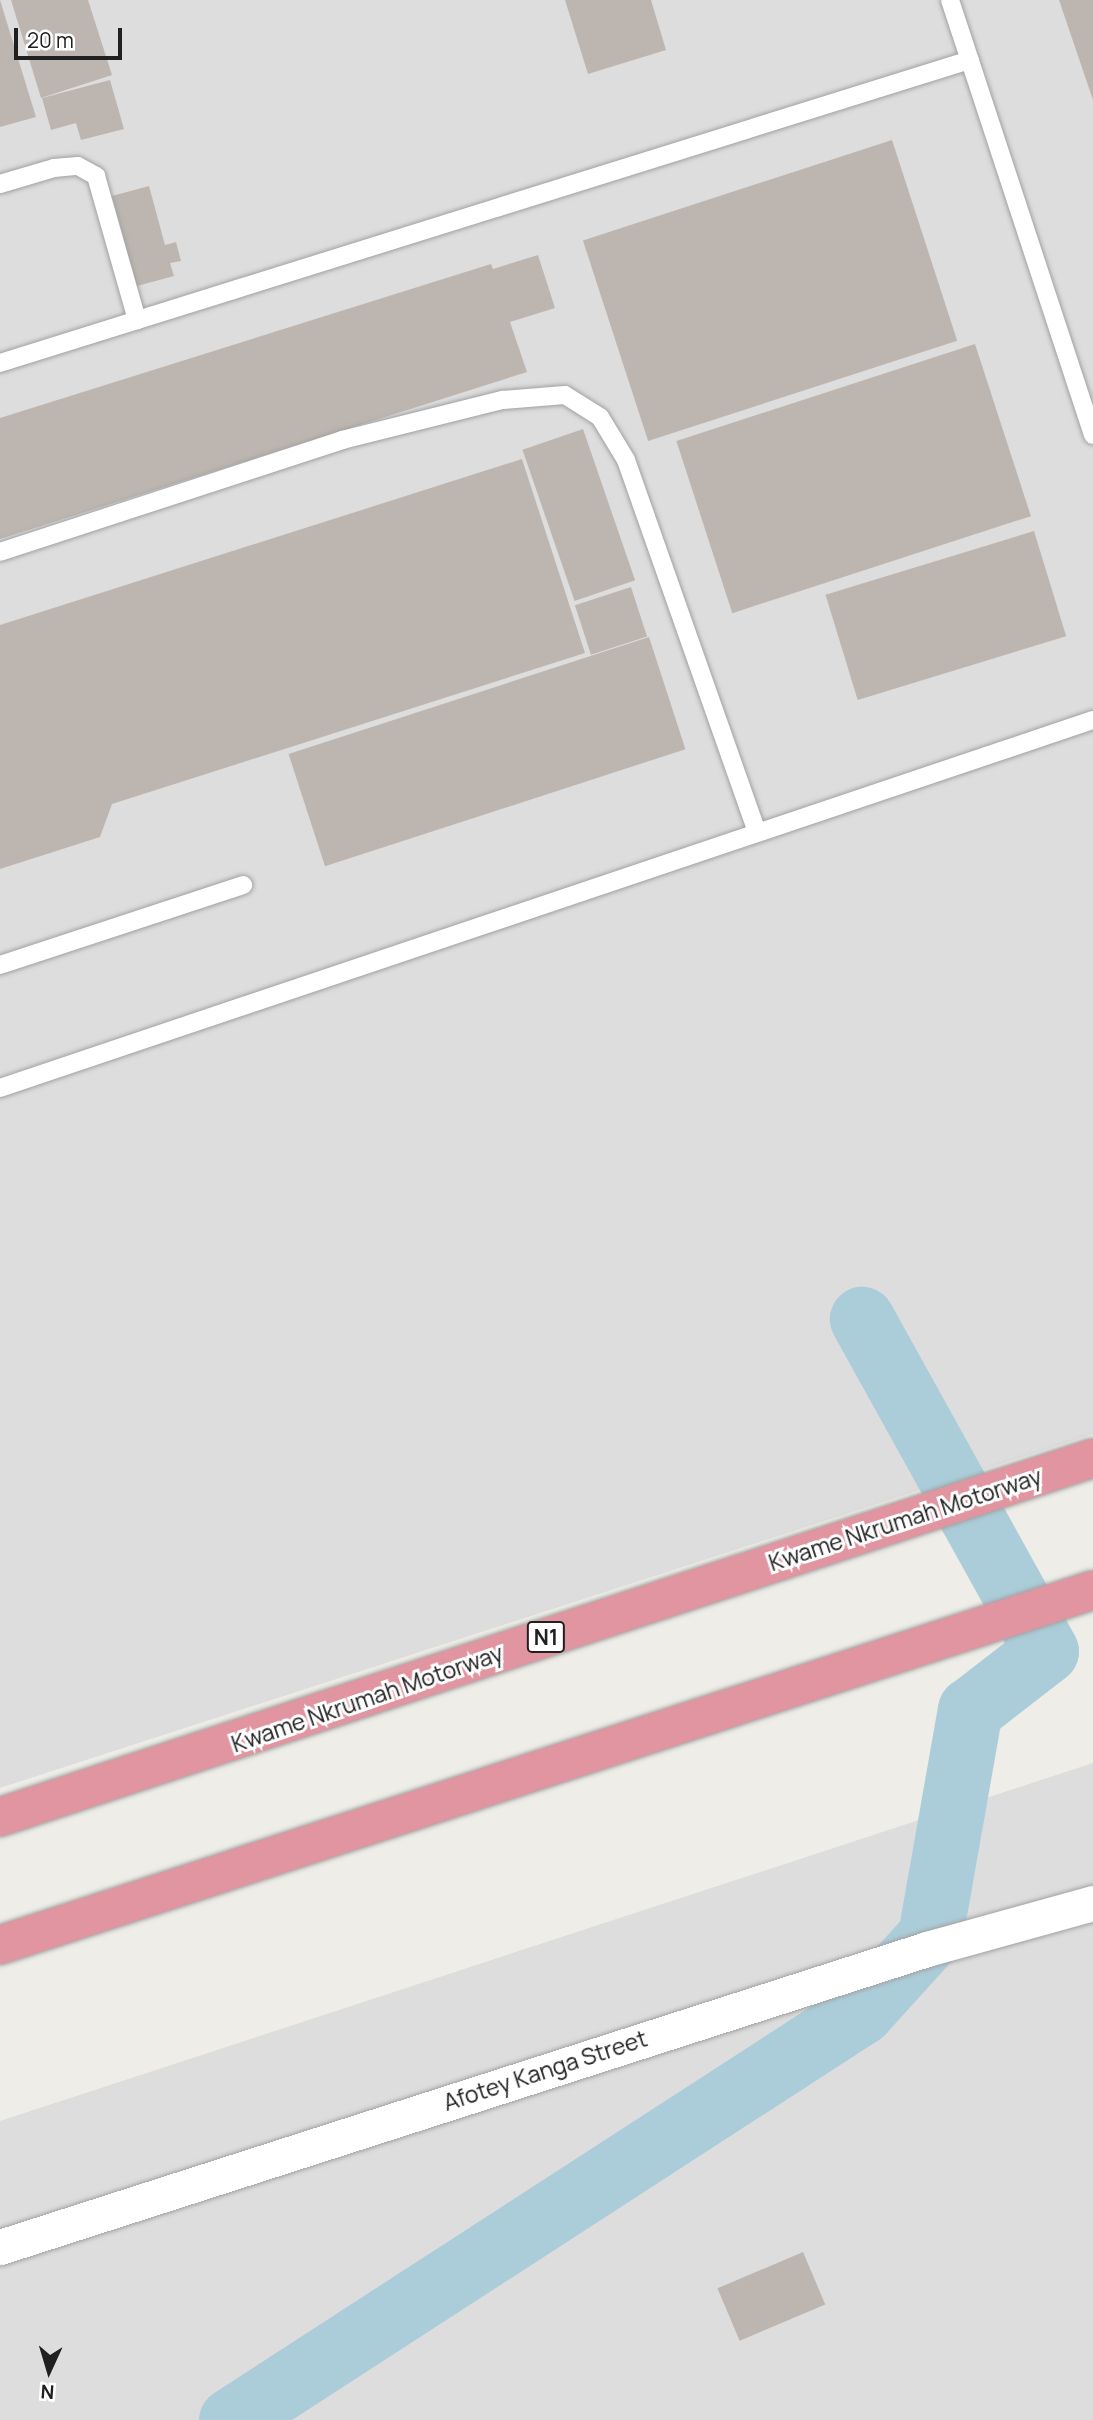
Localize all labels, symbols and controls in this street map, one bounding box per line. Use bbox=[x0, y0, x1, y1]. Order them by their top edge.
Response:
scale bar bbox=[18, 14, 126, 58]
text: 20 m bbox=[27, 26, 74, 54]
street label: Kwame Nkrumah Motorway bbox=[765, 1462, 1045, 1576]
road number: N1 bbox=[527, 1620, 565, 1654]
street label: Kwame Nkrumah Motorway bbox=[228, 1639, 506, 1757]
street label: Afotey Kanga Street bbox=[440, 2024, 650, 2116]
north arrow bbox=[14, 2336, 84, 2406]
text: N bbox=[40, 2379, 55, 2405]

